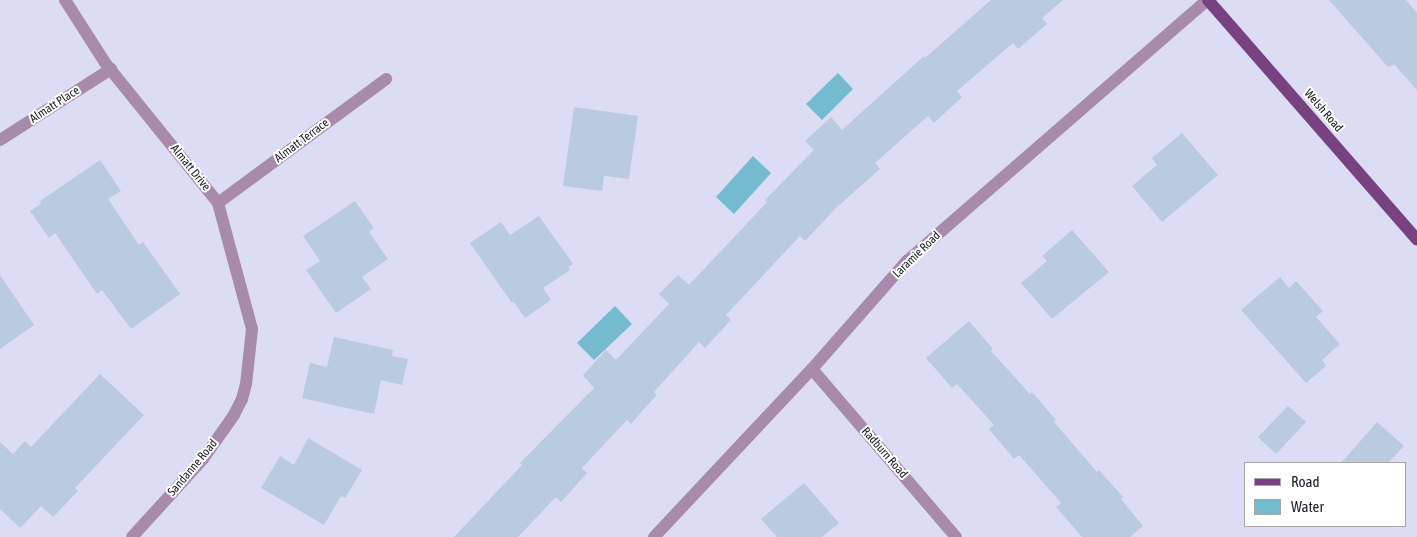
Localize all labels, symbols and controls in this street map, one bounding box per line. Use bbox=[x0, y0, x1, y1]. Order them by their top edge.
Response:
street label: Almatt Place bbox=[27, 84, 83, 126]
street label: Welsh Road bbox=[1301, 87, 1345, 135]
street label: Almatt Terrace bbox=[272, 116, 332, 166]
street label: Almatt Drive bbox=[167, 142, 213, 194]
street label: Laramie Road bbox=[890, 229, 944, 281]
street label: Radburn Road bbox=[858, 425, 910, 481]
street label: Sandanne Road bbox=[165, 437, 221, 499]
legend bbox=[1244, 462, 1407, 527]
text: Road bbox=[1291, 473, 1320, 490]
text: Water bbox=[1291, 498, 1324, 515]

